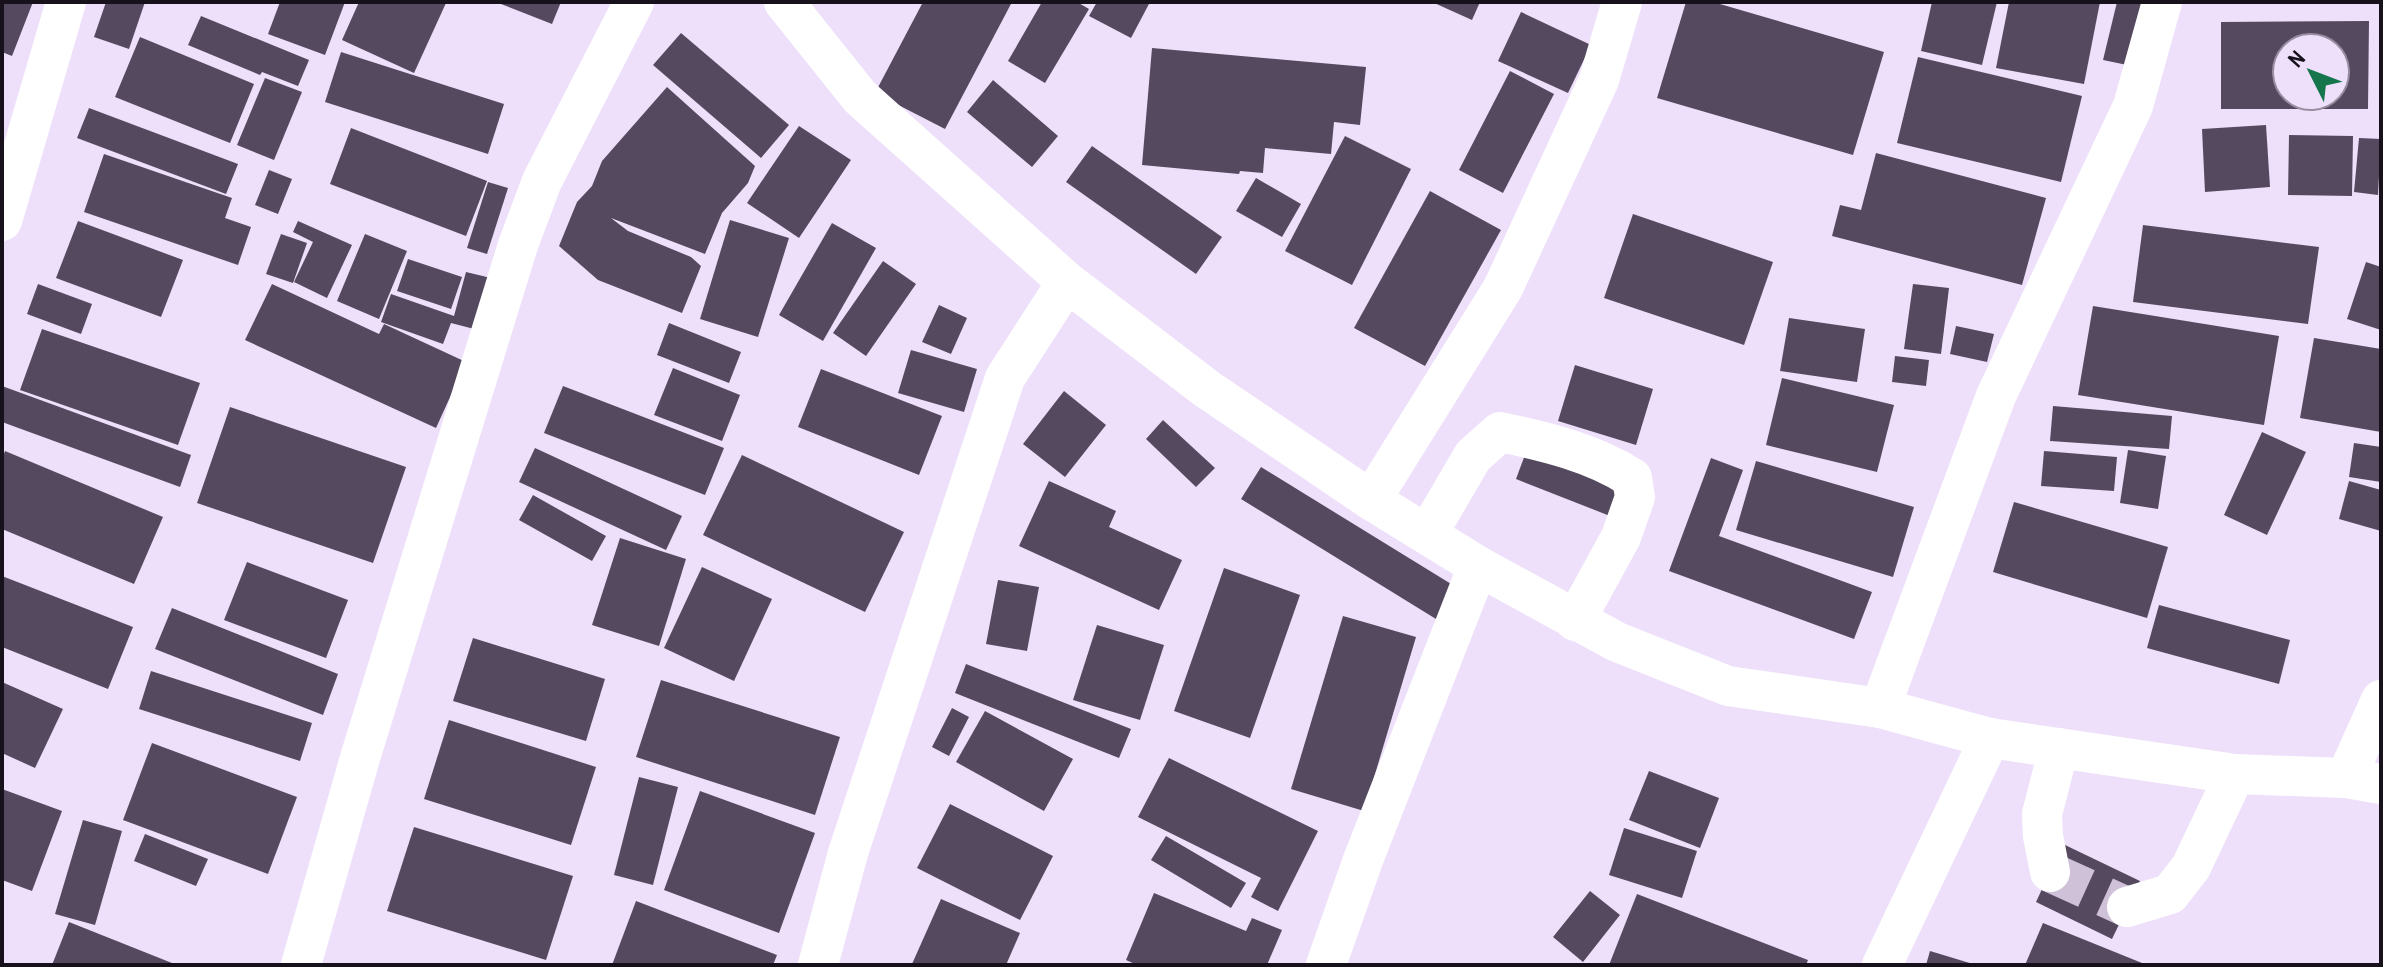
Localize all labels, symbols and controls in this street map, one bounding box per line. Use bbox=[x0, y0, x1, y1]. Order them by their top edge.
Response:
north arrow bbox=[2271, 32, 2351, 112]
text: N bbox=[2281, 44, 2312, 73]

